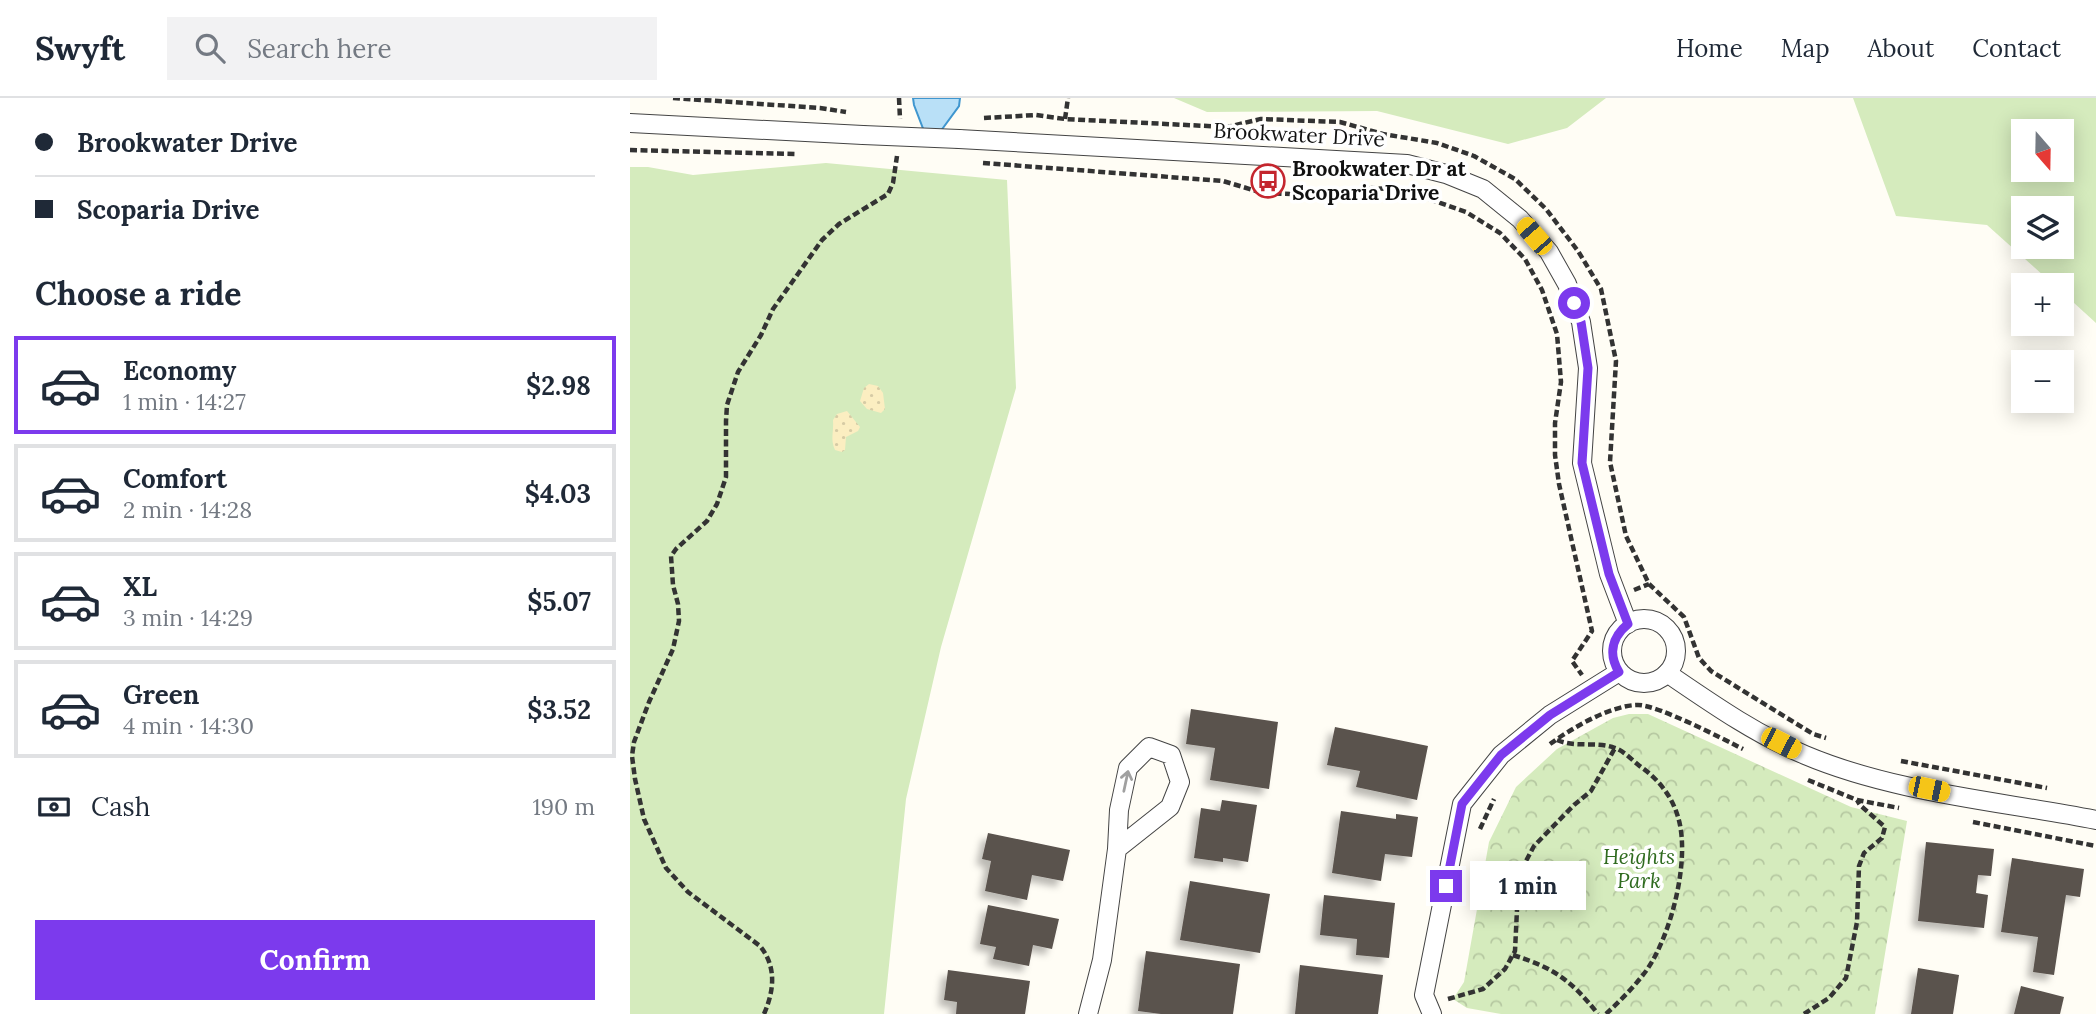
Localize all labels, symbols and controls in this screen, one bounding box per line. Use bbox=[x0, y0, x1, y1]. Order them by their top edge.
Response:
search box bbox=[167, 17, 657, 80]
text: Swyft bbox=[35, 27, 125, 69]
icon: search bbox=[191, 29, 229, 67]
text: Search here bbox=[247, 32, 391, 65]
text: Home bbox=[1676, 33, 1743, 64]
text: Map bbox=[1781, 33, 1830, 64]
text: About bbox=[1868, 33, 1934, 64]
text: Contact bbox=[1972, 33, 2061, 64]
street label: Brookwater Drive bbox=[1213, 117, 1385, 152]
north arrow bbox=[2011, 119, 2074, 182]
map controls bbox=[2011, 119, 2074, 413]
text: Brookwater Drive bbox=[77, 126, 298, 159]
place label: Brookwater Dr at Scoparia Drive bbox=[1292, 155, 1467, 206]
bus stop icon: Brookwater Dr at Scoparia Drive bbox=[1249, 162, 1287, 200]
text: Scoparia Drive bbox=[77, 193, 260, 226]
button: layers bbox=[2011, 196, 2074, 259]
car bbox=[1513, 213, 1556, 259]
text: Choose a ride bbox=[35, 273, 242, 314]
button: + bbox=[2011, 273, 2074, 336]
route start bbox=[1558, 287, 1590, 319]
button: − bbox=[2011, 350, 2074, 413]
icon: car bbox=[39, 354, 102, 417]
text: Economy bbox=[123, 354, 236, 387]
text: $2.98 bbox=[526, 369, 591, 402]
text: 1 min · 14:27 bbox=[123, 387, 246, 416]
icon: car bbox=[39, 462, 102, 525]
text: Comfort bbox=[123, 462, 227, 495]
text: $4.03 bbox=[525, 477, 591, 510]
text: 2 min · 14:28 bbox=[123, 495, 252, 524]
icon: car bbox=[39, 570, 102, 633]
text: XL bbox=[123, 570, 157, 603]
text: $5.07 bbox=[527, 585, 591, 618]
text: 3 min · 14:29 bbox=[123, 603, 253, 632]
icon: car bbox=[39, 678, 102, 741]
text: Green bbox=[123, 678, 199, 711]
text: $3.52 bbox=[527, 693, 591, 726]
text: 4 min · 14:30 bbox=[123, 711, 254, 740]
car bbox=[1758, 724, 1805, 762]
one-way arrow bbox=[1119, 770, 1133, 793]
car bbox=[1907, 774, 1952, 804]
icon: cash bbox=[35, 788, 73, 826]
text: Cash bbox=[91, 790, 150, 823]
text: 190 m bbox=[532, 792, 595, 821]
park label: Heights Park bbox=[1603, 843, 1675, 894]
callout: 1 min bbox=[1470, 862, 1586, 910]
route end bbox=[1430, 870, 1462, 902]
text: 1 min bbox=[1499, 871, 1557, 900]
button: Confirm bbox=[35, 920, 595, 1000]

